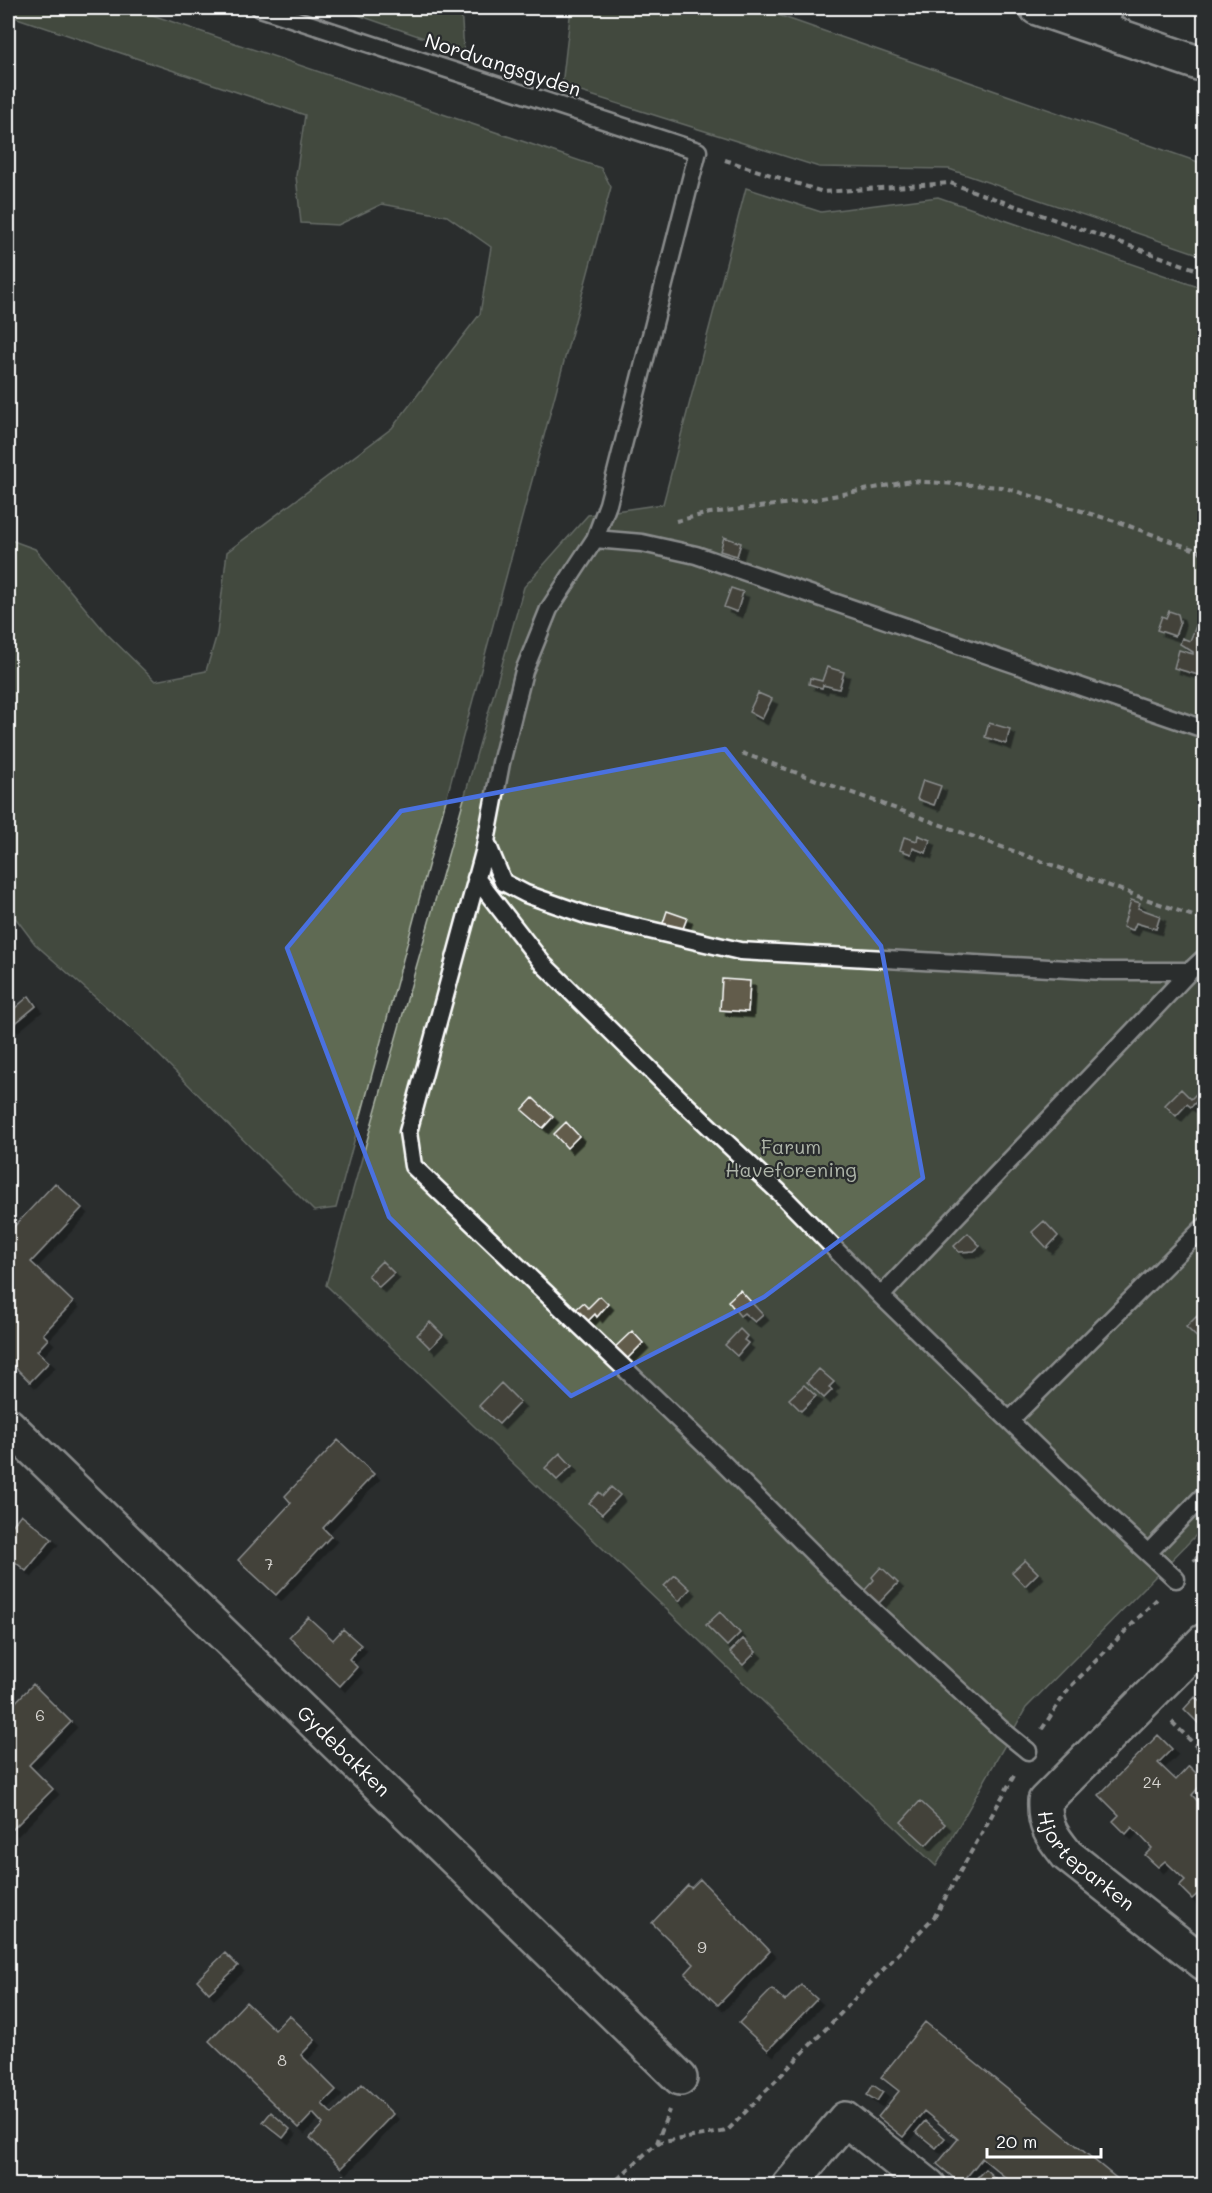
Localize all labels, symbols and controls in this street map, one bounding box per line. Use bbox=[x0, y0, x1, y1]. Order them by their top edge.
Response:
street label: Nordvangsgyden bbox=[422, 27, 585, 102]
park label: Farum Haveforening bbox=[725, 1133, 857, 1182]
house number: 7 bbox=[265, 1553, 274, 1574]
street label: Gydebakken bbox=[292, 1699, 397, 1802]
house number: 6 bbox=[35, 1704, 45, 1725]
house number: 24 bbox=[1143, 1771, 1162, 1792]
street label: Hjorteparken bbox=[1033, 1808, 1141, 1916]
house number: 9 bbox=[697, 1936, 707, 1957]
house number: 8 bbox=[277, 2049, 287, 2070]
scale bar bbox=[987, 2121, 1101, 2159]
text: 20 m bbox=[996, 2129, 1037, 2153]

